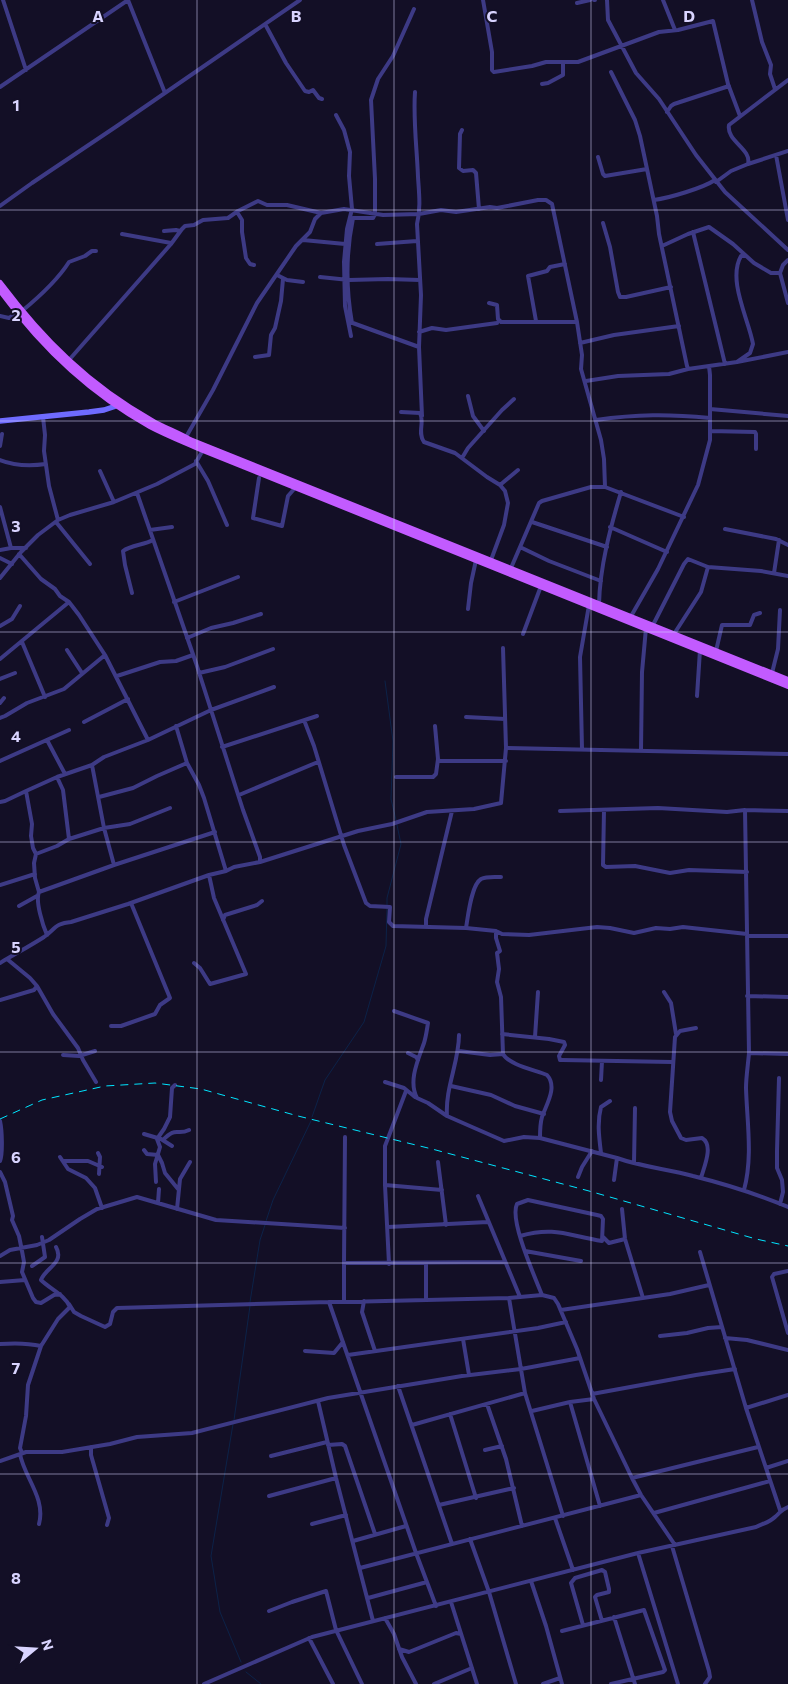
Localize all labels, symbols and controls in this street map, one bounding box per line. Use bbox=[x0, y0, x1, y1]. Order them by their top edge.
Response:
text: A bbox=[92, 6, 104, 25]
text: B bbox=[291, 6, 302, 25]
text: C bbox=[487, 6, 498, 25]
text: D bbox=[683, 6, 695, 25]
text: 1 bbox=[12, 95, 20, 114]
text: 2 bbox=[11, 305, 21, 324]
text: 3 bbox=[11, 516, 21, 535]
text: 4 bbox=[11, 726, 21, 745]
text: 5 bbox=[11, 937, 21, 956]
text: 6 bbox=[11, 1147, 21, 1166]
text: 7 bbox=[12, 1358, 21, 1377]
text: 8 bbox=[11, 1568, 21, 1587]
north arrow bbox=[10, 1624, 60, 1674]
text: N bbox=[38, 1637, 58, 1652]

